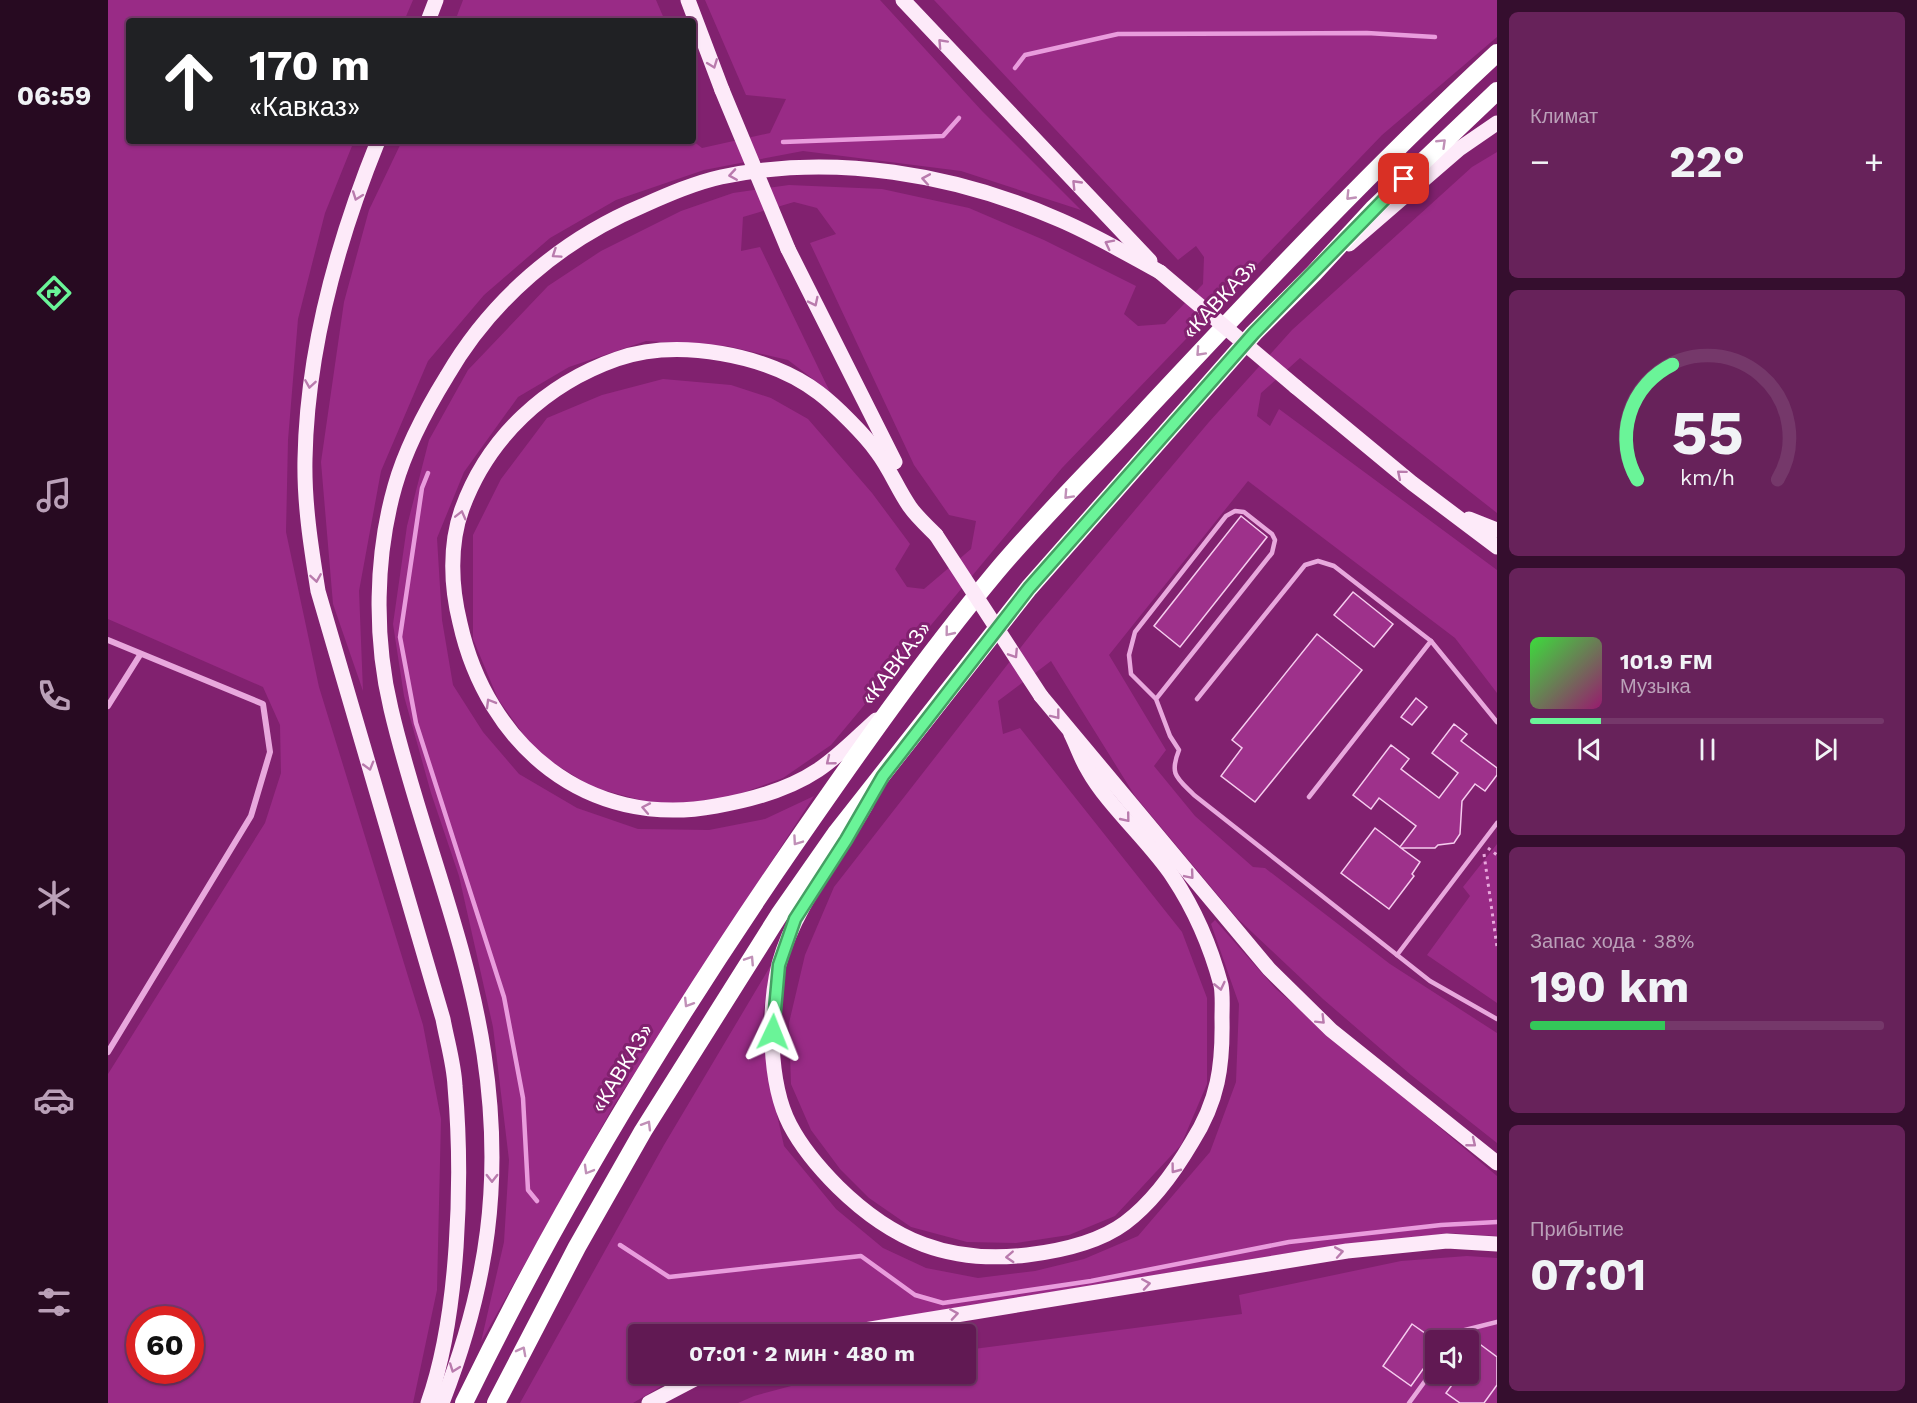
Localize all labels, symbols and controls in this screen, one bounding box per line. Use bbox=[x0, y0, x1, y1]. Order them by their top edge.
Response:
one-way arrow bbox=[938, 39, 949, 50]
text: 170 m bbox=[249, 41, 370, 90]
icon: ahead bbox=[150, 42, 228, 120]
one-way arrow bbox=[705, 59, 718, 69]
text: 06:59 bbox=[17, 80, 91, 112]
text: «Кавказ» bbox=[249, 91, 360, 123]
text: Климат bbox=[1530, 104, 1598, 128]
text: 22° bbox=[1669, 135, 1745, 188]
one-way arrow bbox=[1434, 140, 1445, 151]
text: − bbox=[1530, 142, 1550, 181]
text: + bbox=[1864, 142, 1884, 181]
pin bbox=[1378, 153, 1429, 204]
icon: arrive bbox=[1387, 162, 1420, 195]
one-way arrow bbox=[728, 169, 737, 181]
one-way arrow bbox=[921, 173, 931, 186]
one-way arrow bbox=[1073, 180, 1084, 191]
one-way arrow bbox=[1346, 188, 1357, 199]
one-way arrow bbox=[352, 189, 364, 200]
one-way arrow bbox=[1104, 240, 1115, 252]
one-way arrow bbox=[552, 247, 562, 259]
street label: «КАВКАЗ» bbox=[1177, 254, 1263, 344]
icon: directions bbox=[33, 272, 75, 314]
one-way arrow bbox=[806, 295, 818, 306]
one-way arrow bbox=[1197, 345, 1208, 356]
one-way arrow bbox=[305, 380, 317, 389]
text: 55 bbox=[1671, 396, 1743, 469]
text: km/h bbox=[1679, 466, 1735, 491]
one-way arrow bbox=[1397, 471, 1408, 482]
icon: music bbox=[33, 474, 75, 516]
one-way arrow bbox=[1064, 488, 1075, 499]
one-way arrow bbox=[454, 510, 467, 520]
one-way arrow bbox=[310, 574, 322, 583]
street label: «КАВКАЗ» bbox=[855, 616, 936, 710]
one-way arrow bbox=[945, 625, 956, 636]
one-way arrow bbox=[1007, 648, 1018, 659]
text: 101.9 FM bbox=[1620, 649, 1713, 674]
text: Музыка bbox=[1620, 674, 1691, 698]
icon: phone bbox=[33, 675, 75, 717]
one-way arrow bbox=[486, 699, 497, 709]
one-way arrow bbox=[1049, 708, 1060, 719]
icon: previous bbox=[1573, 733, 1606, 766]
icon: pause bbox=[1691, 733, 1724, 766]
icon: next bbox=[1809, 733, 1842, 766]
one-way arrow bbox=[826, 753, 837, 764]
one-way arrow bbox=[362, 760, 374, 771]
one-way arrow bbox=[641, 802, 651, 815]
one-way arrow bbox=[1118, 811, 1129, 822]
one-way arrow bbox=[793, 834, 804, 845]
one-way arrow bbox=[1183, 868, 1194, 879]
icon: climate bbox=[33, 877, 75, 919]
text: Запас хода · 38% bbox=[1530, 929, 1695, 953]
one-way arrow bbox=[743, 955, 754, 966]
text: 190 km bbox=[1530, 960, 1689, 1013]
one-way arrow bbox=[1212, 980, 1225, 990]
one-way arrow bbox=[684, 997, 696, 1007]
position arrow bbox=[741, 1000, 805, 1064]
one-way arrow bbox=[1313, 1012, 1324, 1023]
street label: «КАВКАЗ» bbox=[585, 1019, 658, 1117]
icon: car bbox=[33, 1079, 75, 1121]
one-way arrow bbox=[639, 1121, 651, 1131]
one-way arrow bbox=[1465, 1136, 1476, 1147]
one-way arrow bbox=[1171, 1162, 1182, 1173]
one-way arrow bbox=[584, 1164, 595, 1174]
one-way arrow bbox=[486, 1173, 498, 1182]
text: Прибытие bbox=[1530, 1217, 1624, 1241]
one-way arrow bbox=[1333, 1246, 1343, 1259]
text: 07:01 bbox=[1530, 1248, 1646, 1301]
one-way arrow bbox=[1006, 1250, 1015, 1263]
one-way arrow bbox=[1141, 1278, 1151, 1291]
icon: filters bbox=[33, 1281, 75, 1323]
speed limit sign: 60 bbox=[126, 1306, 204, 1384]
one-way arrow bbox=[949, 1309, 958, 1321]
map controls bbox=[1425, 1330, 1479, 1384]
button: sound bbox=[1425, 1330, 1479, 1384]
text: 07:01 · 2 мин · 480 m bbox=[689, 1341, 915, 1366]
one-way arrow bbox=[515, 1347, 526, 1357]
one-way arrow bbox=[449, 1362, 462, 1373]

